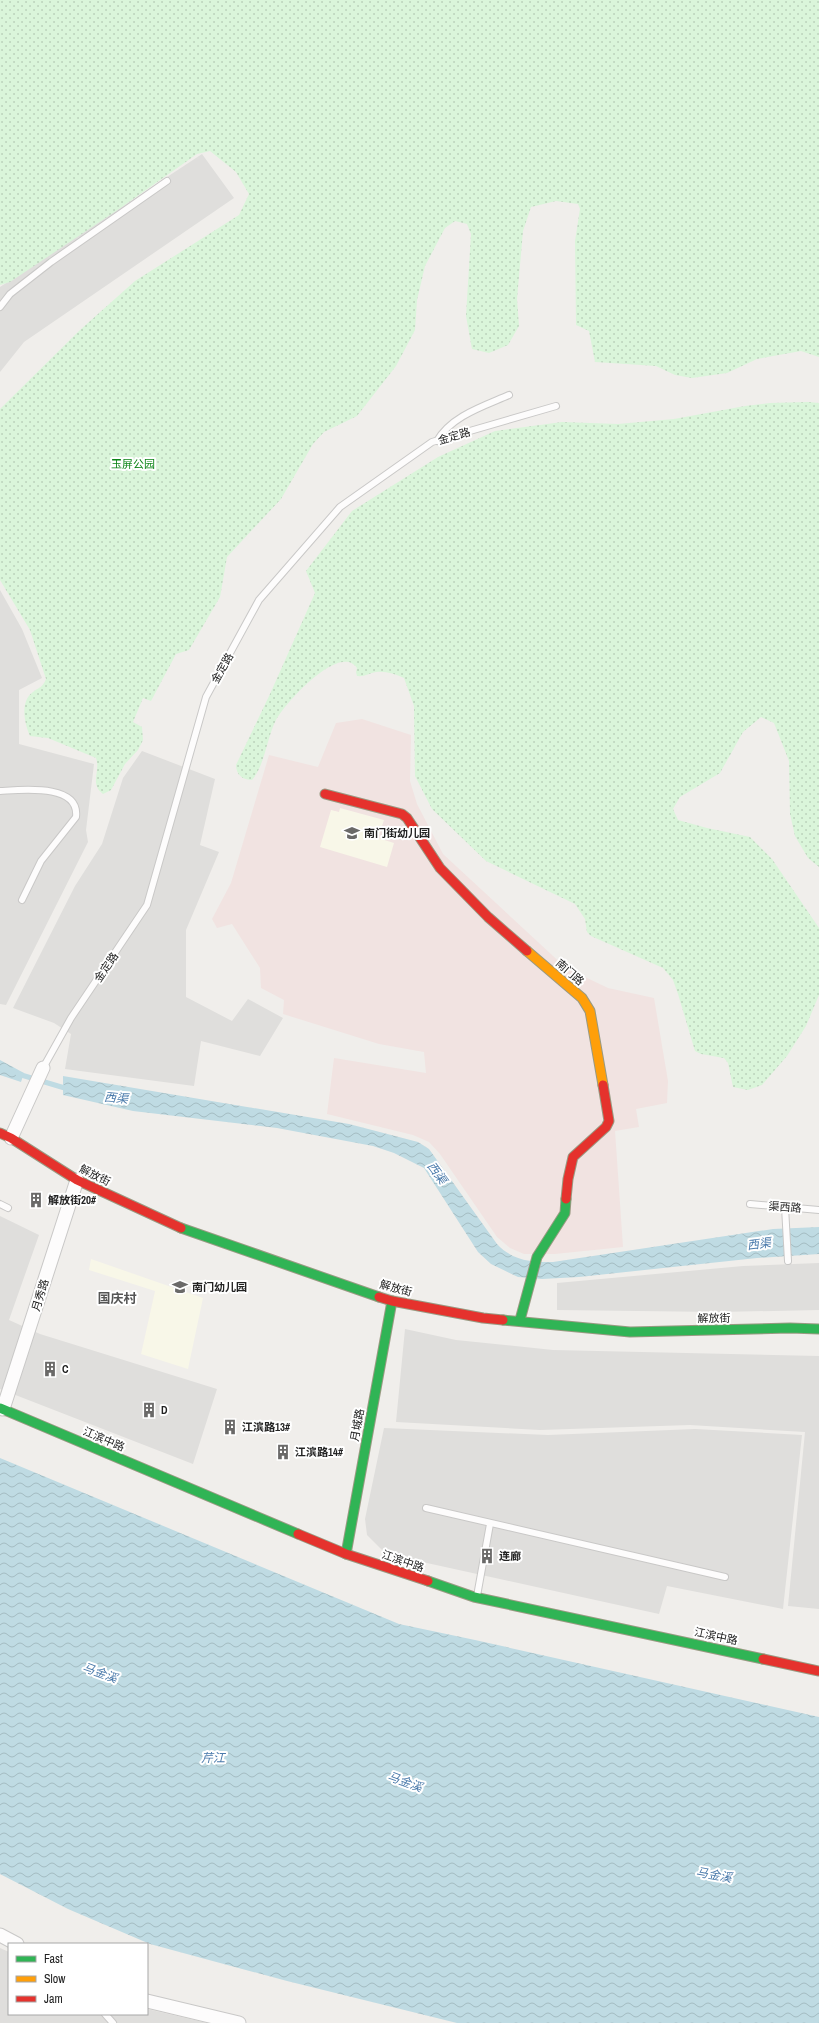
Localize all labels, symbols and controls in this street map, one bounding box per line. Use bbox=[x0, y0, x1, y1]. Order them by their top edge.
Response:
street label: 金定路 bbox=[436, 425, 472, 447]
park label: 玉屏公园 bbox=[111, 457, 155, 471]
street label: 金定路 bbox=[208, 650, 236, 686]
school or university icon: 南门街幼儿园 bbox=[343, 824, 361, 842]
place label: 南门街幼儿园 bbox=[364, 826, 430, 840]
street label: 金定路 bbox=[91, 949, 121, 985]
street label: 南门路 bbox=[553, 956, 587, 988]
water label: 西渠 bbox=[103, 1089, 131, 1107]
water label: 西渠 bbox=[423, 1159, 452, 1189]
street label: 解放街 bbox=[77, 1161, 113, 1189]
building icon: 解放街20# bbox=[27, 1191, 45, 1209]
place label: 解放街20# bbox=[48, 1193, 96, 1207]
street label: 渠西路 bbox=[768, 1199, 802, 1215]
water label: 西渠 bbox=[746, 1234, 774, 1253]
street label: 月秀路 bbox=[28, 1277, 52, 1313]
street label: 解放街 bbox=[378, 1277, 414, 1299]
school or university icon: 南门幼儿园 bbox=[171, 1278, 189, 1296]
place label: 南门幼儿园 bbox=[192, 1280, 247, 1294]
district label: 国庆村 bbox=[97, 1290, 137, 1307]
street label: 解放街 bbox=[697, 1311, 731, 1325]
building icon: C bbox=[41, 1360, 59, 1378]
place label: C bbox=[62, 1362, 69, 1376]
building icon: D bbox=[140, 1401, 158, 1419]
place label: D bbox=[161, 1403, 168, 1417]
street label: 月城路 bbox=[347, 1408, 367, 1442]
building icon: 江滨路13# bbox=[221, 1418, 239, 1436]
place label: 江滨路13# bbox=[242, 1420, 290, 1434]
street label: 江滨中路 bbox=[81, 1424, 127, 1454]
building icon: 江滨路14# bbox=[274, 1443, 292, 1461]
place label: 江滨路14# bbox=[295, 1445, 343, 1459]
street label: 江滨中路 bbox=[380, 1547, 426, 1575]
building icon: 连廊 bbox=[478, 1547, 496, 1565]
place label: 连廊 bbox=[499, 1549, 521, 1563]
street label: 江滨中路 bbox=[693, 1625, 739, 1647]
water label: 马金溪 bbox=[80, 1659, 122, 1687]
water label: 芹江 bbox=[201, 1750, 227, 1766]
water label: 马金溪 bbox=[385, 1768, 427, 1796]
water label: 马金溪 bbox=[695, 1864, 735, 1886]
legend bbox=[8, 1943, 148, 2015]
text: Fast bbox=[44, 1951, 63, 1967]
text: Slow bbox=[44, 1971, 66, 1987]
text: Jam bbox=[44, 1991, 63, 2007]

